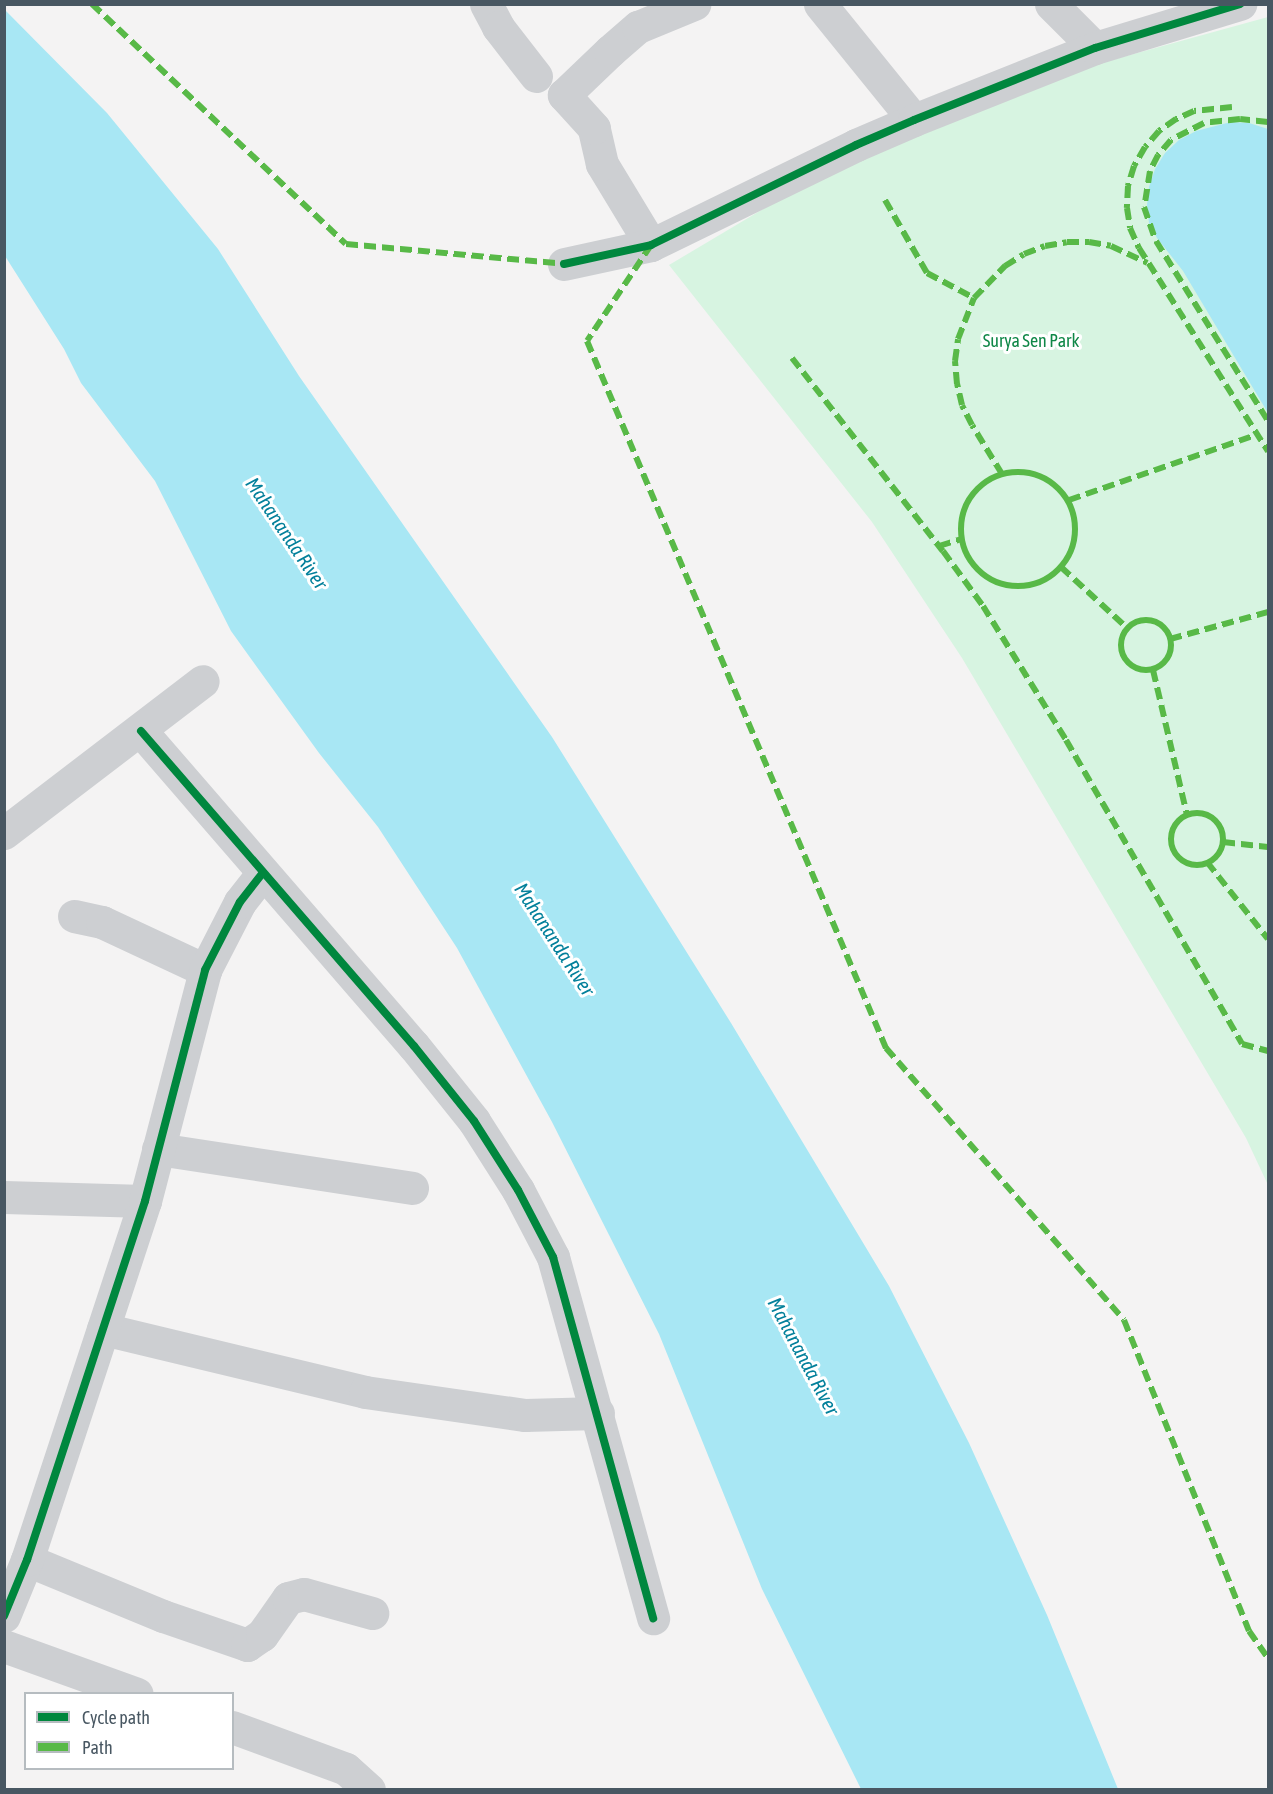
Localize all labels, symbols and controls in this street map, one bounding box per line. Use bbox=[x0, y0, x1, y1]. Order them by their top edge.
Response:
park label: Surya Sen Park bbox=[983, 330, 1079, 352]
water label: Mahananda River bbox=[241, 473, 333, 593]
water label: Mahananda River bbox=[510, 878, 600, 1000]
water label: Mahananda River bbox=[763, 1293, 845, 1419]
legend bbox=[24, 1692, 234, 1770]
text: Cycle path bbox=[82, 1707, 150, 1728]
text: Path bbox=[82, 1737, 113, 1758]

